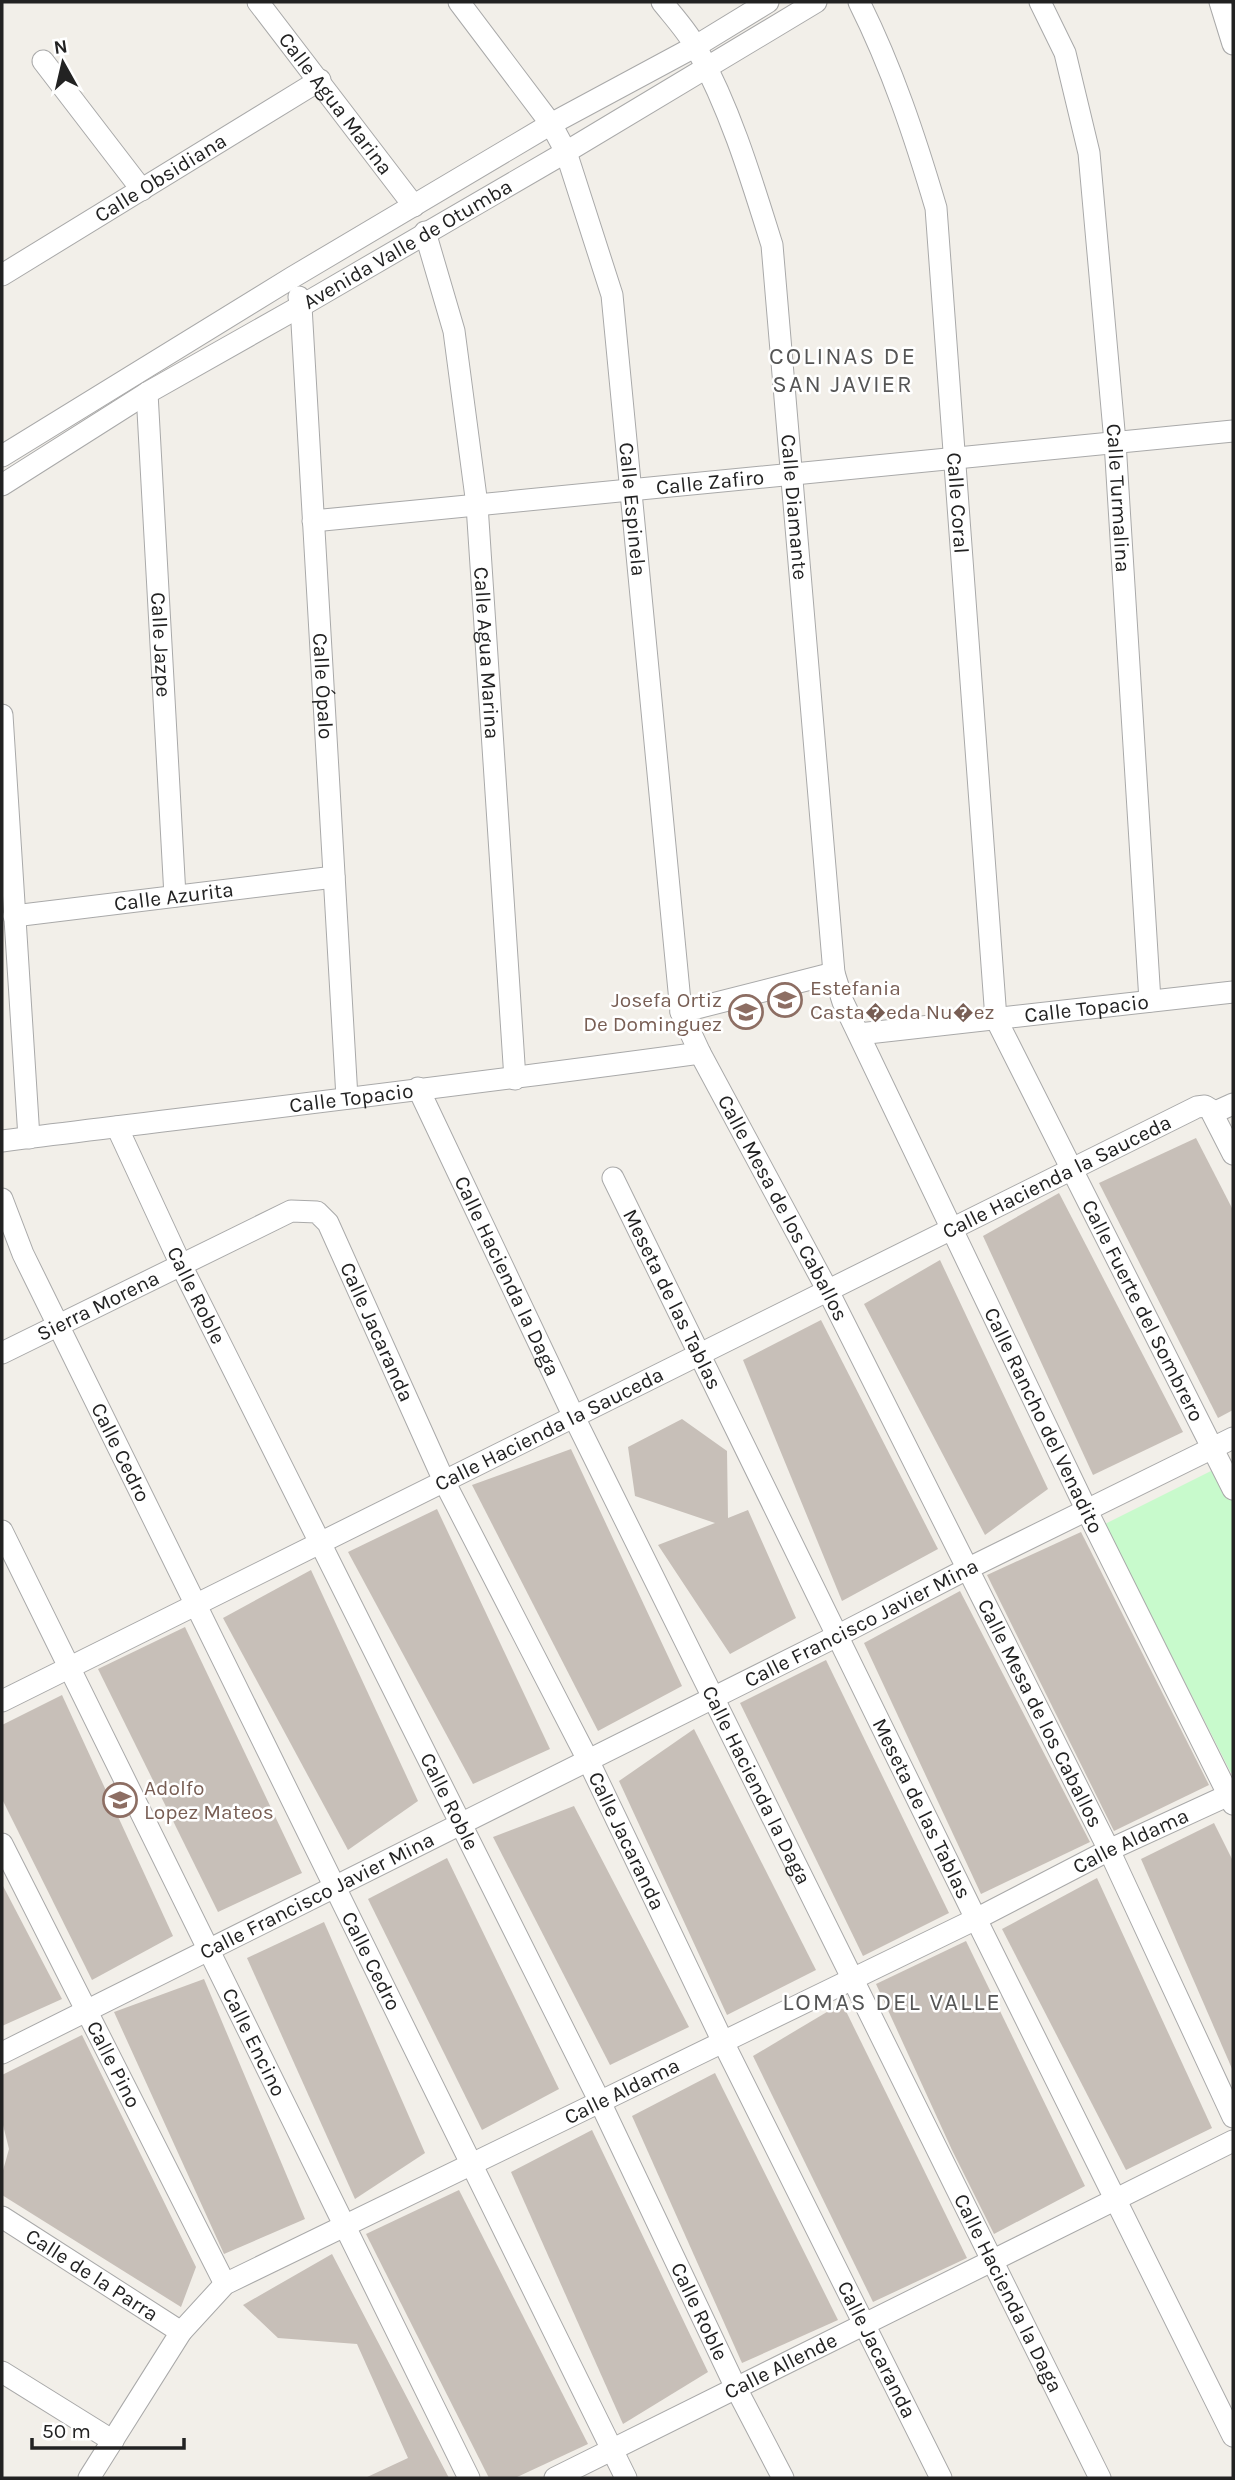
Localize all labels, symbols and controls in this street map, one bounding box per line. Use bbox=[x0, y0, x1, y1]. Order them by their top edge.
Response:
north arrow bbox=[28, 28, 98, 98]
street label: Calle Agua Marina bbox=[274, 28, 398, 180]
text: N bbox=[52, 35, 69, 59]
street label: Calle Obsidiana bbox=[90, 128, 231, 227]
street label: Avenida Valle de Otumba bbox=[299, 174, 516, 314]
district label: COLINAS DE SAN JAVIER bbox=[769, 342, 917, 398]
street label: Calle Turmalina bbox=[1101, 423, 1135, 573]
street label: Calle Diamante bbox=[776, 433, 812, 581]
street label: Calle Espinela bbox=[614, 441, 651, 577]
street label: Calle Coral bbox=[942, 452, 974, 554]
street label: Calle Zafiro bbox=[655, 465, 765, 499]
street label: Calle Agua Marina bbox=[469, 566, 504, 740]
street label: Calle Jazpe bbox=[146, 591, 176, 698]
street label: Calle Ópalo bbox=[308, 632, 338, 740]
street label: Calle Azurita bbox=[113, 877, 235, 916]
place label: Estefania Casta�eda Nu�ez bbox=[810, 976, 995, 1024]
school or university icon: Estefania Casta�eda Nu�ez bbox=[766, 981, 804, 1019]
place label: Josefa Ortiz De Dominguez bbox=[583, 988, 722, 1036]
street label: Calle Topacio bbox=[1023, 990, 1150, 1027]
school or university icon: Josefa Ortiz De Dominguez bbox=[727, 993, 765, 1031]
street label: Calle Topacio bbox=[288, 1078, 415, 1118]
street label: Calle Mesa de los Caballos bbox=[713, 1091, 853, 1325]
street label: Calle Hacienda la Sauceda bbox=[939, 1110, 1175, 1244]
street label: Calle Hacienda la Daga bbox=[449, 1172, 565, 1380]
street label: Calle Fuerte del Sombrero bbox=[1077, 1196, 1209, 1425]
street label: Meseta de las Tablas bbox=[618, 1205, 727, 1393]
street label: Calle Roble bbox=[162, 1243, 231, 1348]
street label: Calle Jacaranda bbox=[335, 1258, 419, 1405]
street label: Sierra Morena bbox=[33, 1266, 163, 1346]
street label: Calle Rancho del Venadito bbox=[979, 1304, 1108, 1537]
street label: Calle Hacienda la Sauceda bbox=[431, 1362, 667, 1496]
street label: Calle Cedro bbox=[86, 1399, 155, 1506]
street label: Calle Francisco Javier Mina bbox=[741, 1553, 982, 1692]
street label: Calle Mesa de los Caballos bbox=[973, 1595, 1108, 1831]
street label: Calle Hacienda la Daga bbox=[697, 1682, 816, 1888]
street label: Meseta de las Tablas bbox=[868, 1714, 976, 1903]
street label: Calle Roble bbox=[415, 1749, 484, 1854]
street label: Calle Jacaranda bbox=[583, 1768, 670, 1914]
place label: Adolfo Lopez Mateos bbox=[144, 1776, 274, 1824]
school or university icon: Adolfo Lopez Mateos bbox=[101, 1781, 139, 1819]
street label: Calle Aldama bbox=[1069, 1803, 1192, 1879]
street label: Calle Francisco Javier Mina bbox=[196, 1827, 438, 1964]
street label: Calle Cedro bbox=[337, 1908, 406, 2014]
street label: Calle Encino bbox=[217, 1984, 291, 2100]
district label: LOMAS DEL VALLE bbox=[782, 1988, 1002, 2016]
street label: Calle Pino bbox=[82, 2017, 146, 2112]
street label: Calle Aldama bbox=[560, 2053, 683, 2129]
street label: Calle Hacienda la Daga bbox=[949, 2190, 1068, 2396]
street label: Calle de la Parra bbox=[21, 2223, 163, 2326]
street label: Calle Roble bbox=[666, 2259, 733, 2364]
street label: Calle Jacaranda bbox=[832, 2277, 921, 2422]
street label: Calle Allende bbox=[720, 2328, 841, 2404]
scale bar bbox=[32, 2406, 184, 2450]
text: 50 m bbox=[42, 2419, 91, 2443]

